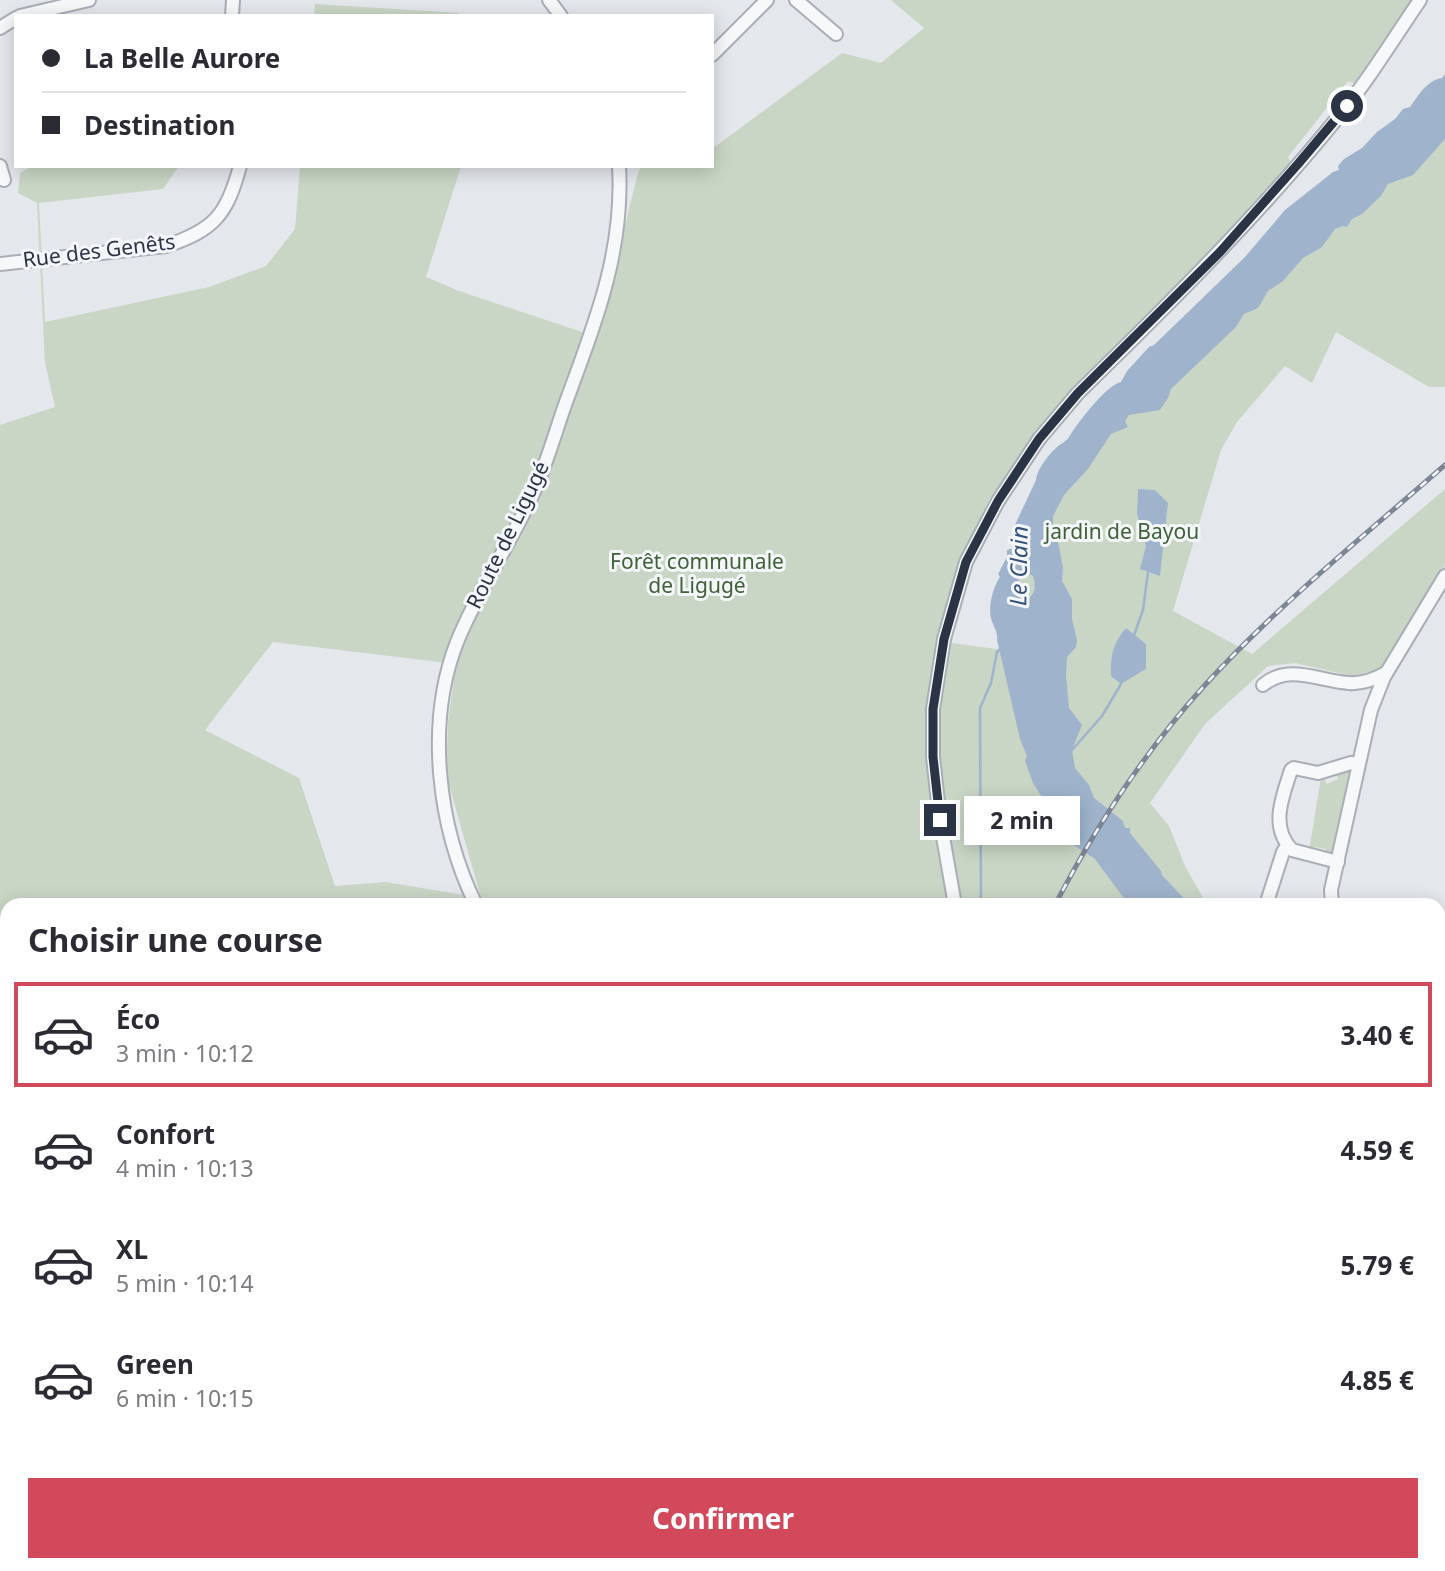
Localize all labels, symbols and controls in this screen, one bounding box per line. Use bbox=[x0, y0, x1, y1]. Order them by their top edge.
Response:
text: La Belle Aurore bbox=[84, 40, 280, 76]
route start bbox=[1331, 90, 1363, 122]
text: Destination bbox=[84, 107, 235, 143]
street label: Rue des Genêts bbox=[21, 227, 177, 273]
street label: Route de Ligugé bbox=[459, 456, 555, 613]
park label: jardin de Bayou bbox=[1043, 517, 1199, 545]
water label: Le Clain bbox=[1001, 526, 1035, 606]
park label: Forêt communale de Ligugé bbox=[610, 547, 784, 599]
callout: 2 min bbox=[964, 796, 1080, 844]
route end bbox=[924, 804, 956, 836]
text: 2 min bbox=[990, 804, 1054, 836]
text: Choisir une course bbox=[28, 918, 323, 961]
text: Éco bbox=[116, 1001, 160, 1037]
icon: car bbox=[32, 1003, 95, 1066]
text: 3.40 € bbox=[1340, 1017, 1414, 1053]
text: 3 min · 10:12 bbox=[116, 1037, 254, 1069]
text: Confort bbox=[116, 1116, 215, 1152]
icon: car bbox=[32, 1118, 95, 1181]
text: 4.59 € bbox=[1340, 1132, 1414, 1168]
text: 4 min · 10:13 bbox=[116, 1152, 254, 1184]
text: XL bbox=[116, 1231, 148, 1267]
icon: car bbox=[32, 1233, 95, 1296]
text: 5.79 € bbox=[1340, 1247, 1414, 1283]
text: 5 min · 10:14 bbox=[116, 1267, 254, 1299]
text: Green bbox=[116, 1346, 194, 1382]
icon: car bbox=[32, 1348, 95, 1411]
text: 4.85 € bbox=[1340, 1362, 1414, 1398]
text: 6 min · 10:15 bbox=[116, 1382, 254, 1414]
button: Confirmer bbox=[28, 1478, 1418, 1558]

